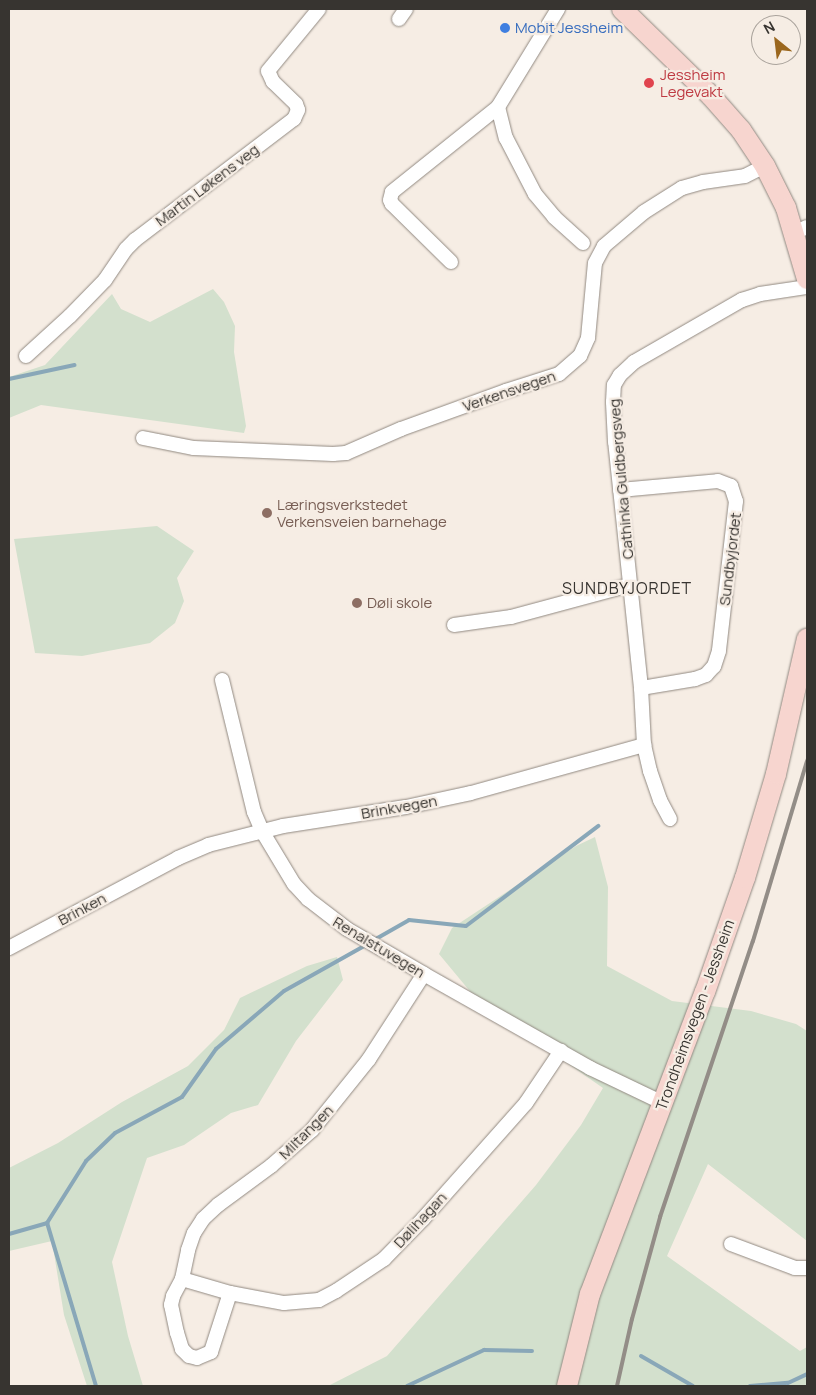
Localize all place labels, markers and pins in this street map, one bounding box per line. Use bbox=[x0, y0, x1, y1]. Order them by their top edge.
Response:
place label: Mobit Jessheim bbox=[515, 19, 623, 37]
marker: Mobit Jessheim bbox=[499, 22, 511, 34]
place label: Jessheim Legevakt bbox=[660, 65, 725, 100]
marker: Jessheim Legevakt bbox=[642, 76, 656, 90]
place label: Læringsverkstedet Verkensveien barnehage bbox=[277, 495, 447, 530]
marker: Læringsverkstedet Verkensveien barnehage bbox=[261, 507, 273, 519]
place label: Døli skole bbox=[367, 594, 432, 612]
marker: Døli skole bbox=[351, 597, 363, 609]

